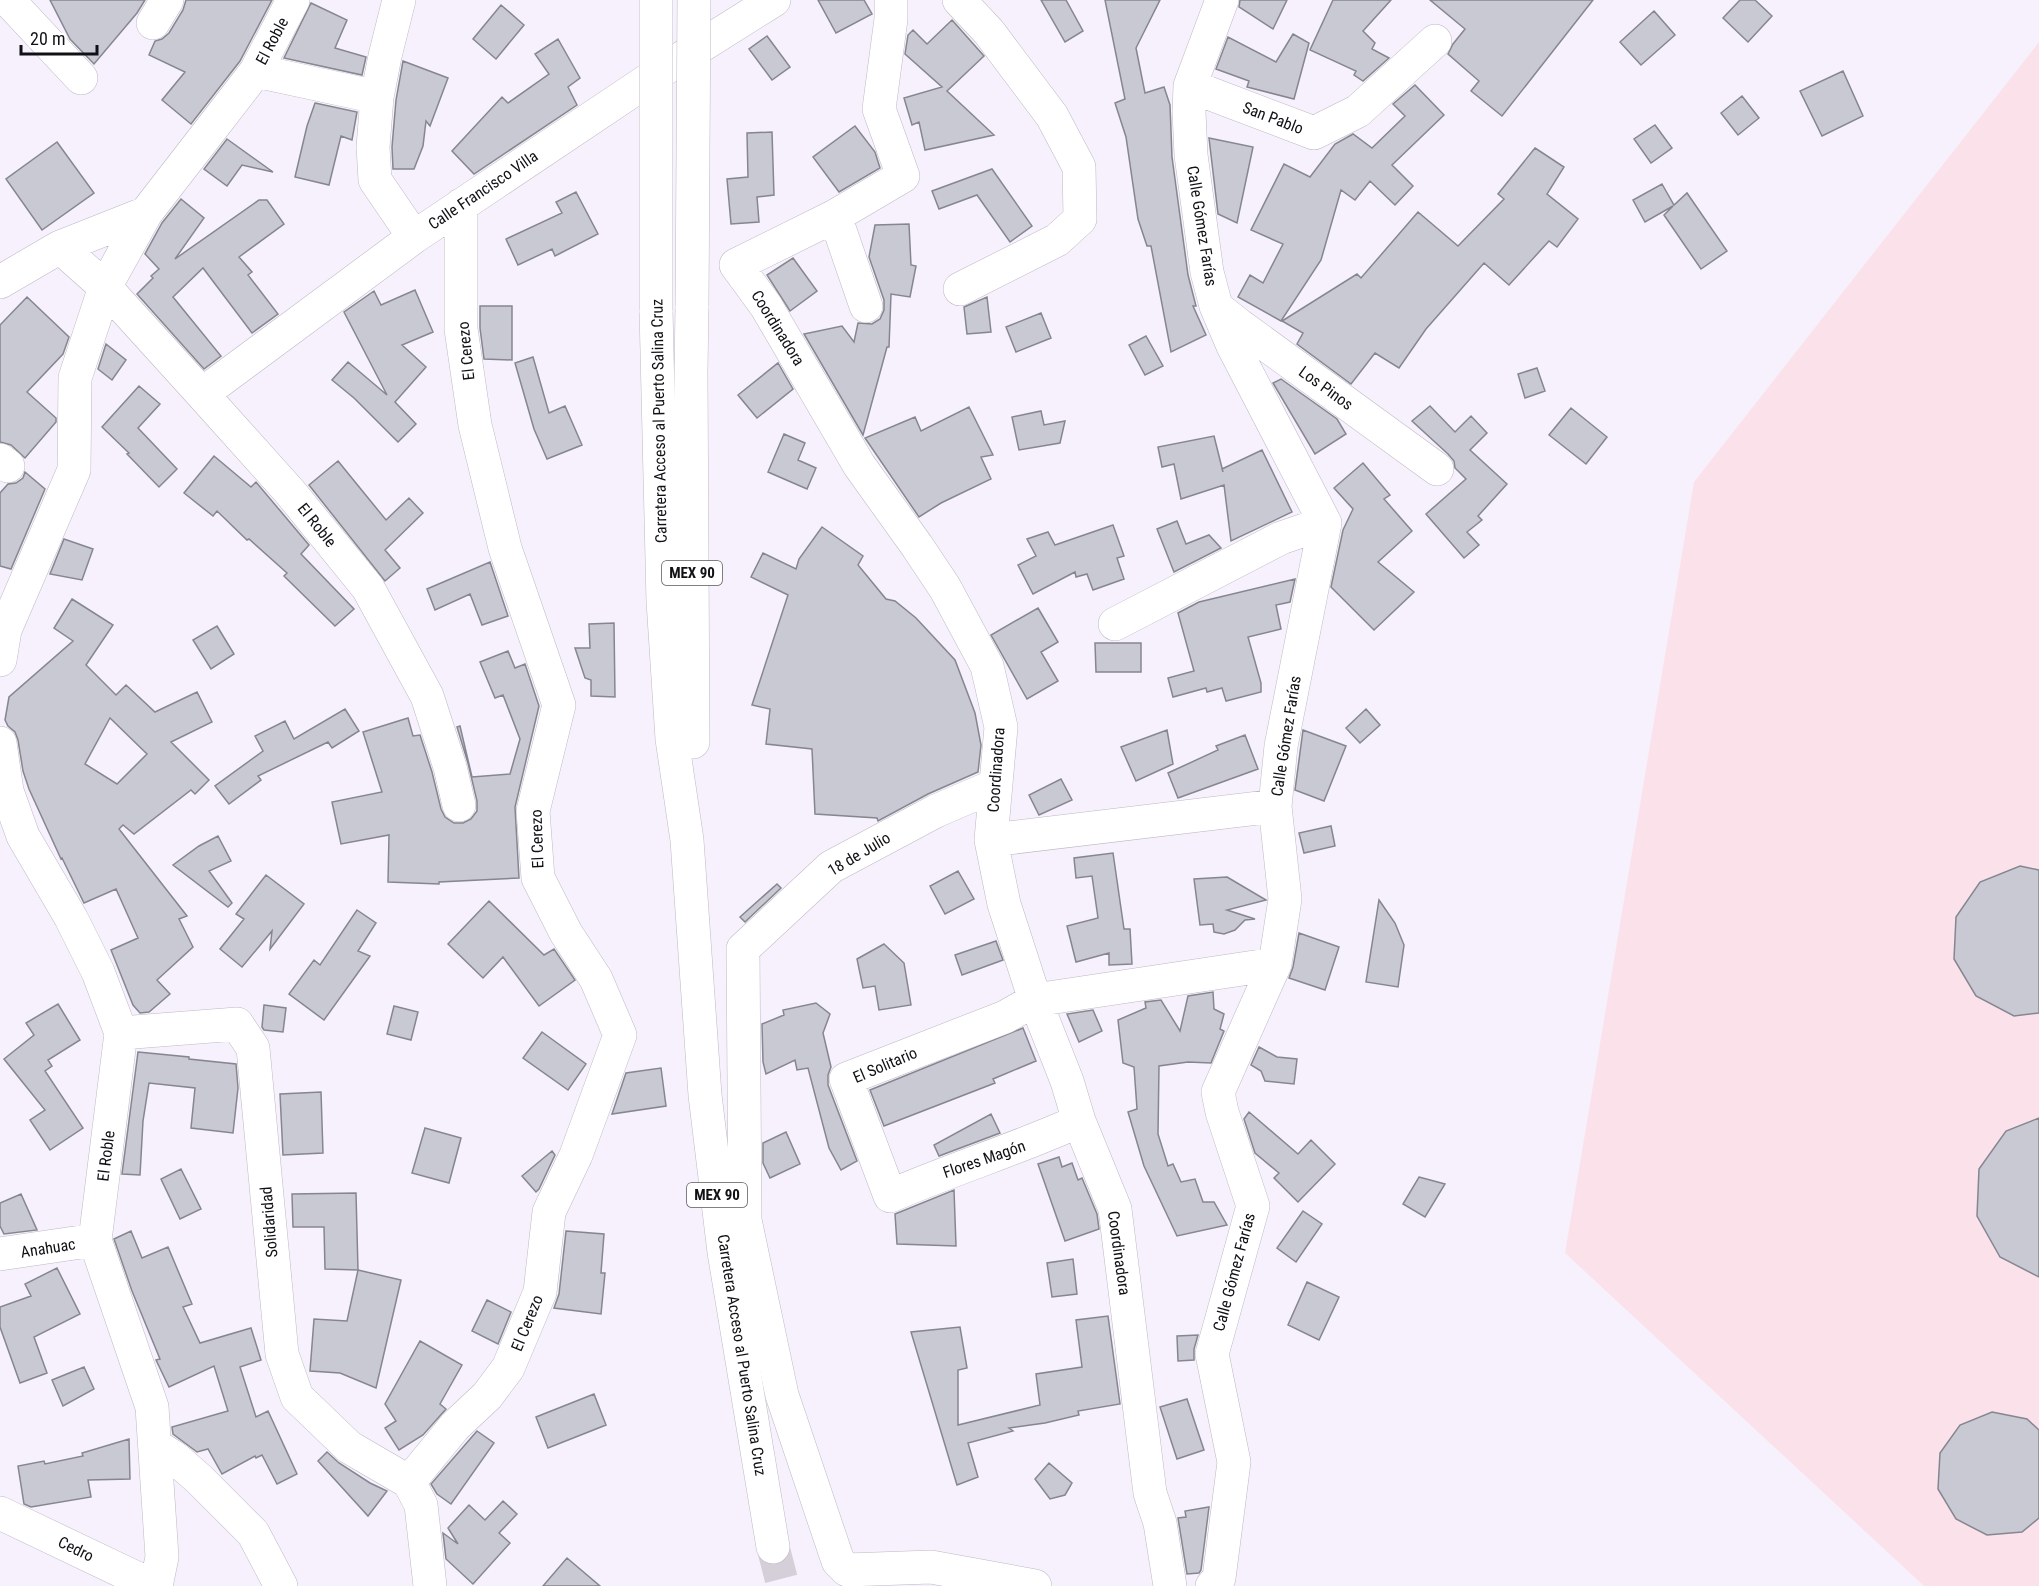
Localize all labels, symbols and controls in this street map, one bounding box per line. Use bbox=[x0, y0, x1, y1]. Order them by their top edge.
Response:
street label: El Roble bbox=[252, 14, 292, 68]
scale bar bbox=[21, 18, 98, 56]
text: 20 m bbox=[30, 28, 65, 49]
street label: San Pablo bbox=[1240, 98, 1306, 138]
street label: Calle Francisco Villa bbox=[425, 146, 541, 234]
street label: Calle Gómez Farías bbox=[1183, 164, 1221, 288]
street label: Coordinadora bbox=[747, 287, 809, 369]
street label: Carretera Acceso al Puerto Salina Cruz bbox=[647, 299, 671, 543]
street label: El Cerezo bbox=[453, 321, 479, 381]
street label: Los Pinos bbox=[1295, 362, 1357, 414]
street label: El Roble bbox=[294, 499, 340, 551]
road number: MEX 90 bbox=[662, 561, 722, 585]
street label: Calle Gómez Farías bbox=[1267, 674, 1305, 798]
street label: Coordinadora bbox=[984, 727, 1008, 813]
street label: El Cerezo bbox=[526, 809, 548, 869]
street label: 18 de Julio bbox=[824, 828, 894, 880]
street label: El Solitario bbox=[850, 1043, 920, 1087]
street label: El Roble bbox=[93, 1130, 119, 1182]
street label: Flores Magón bbox=[940, 1136, 1028, 1182]
road number: MEX 90 bbox=[687, 1183, 747, 1207]
street label: Solidaridad bbox=[256, 1186, 282, 1258]
street label: Coordinadora bbox=[1104, 1210, 1134, 1296]
street label: Calle Gómez Farías bbox=[1209, 1211, 1259, 1333]
street label: Carretera Acceso al Puerto Salina Cruz bbox=[714, 1233, 770, 1477]
street label: Anahuac bbox=[19, 1234, 77, 1262]
street label: El Cerezo bbox=[507, 1292, 547, 1354]
street label: Cedro bbox=[55, 1532, 97, 1566]

